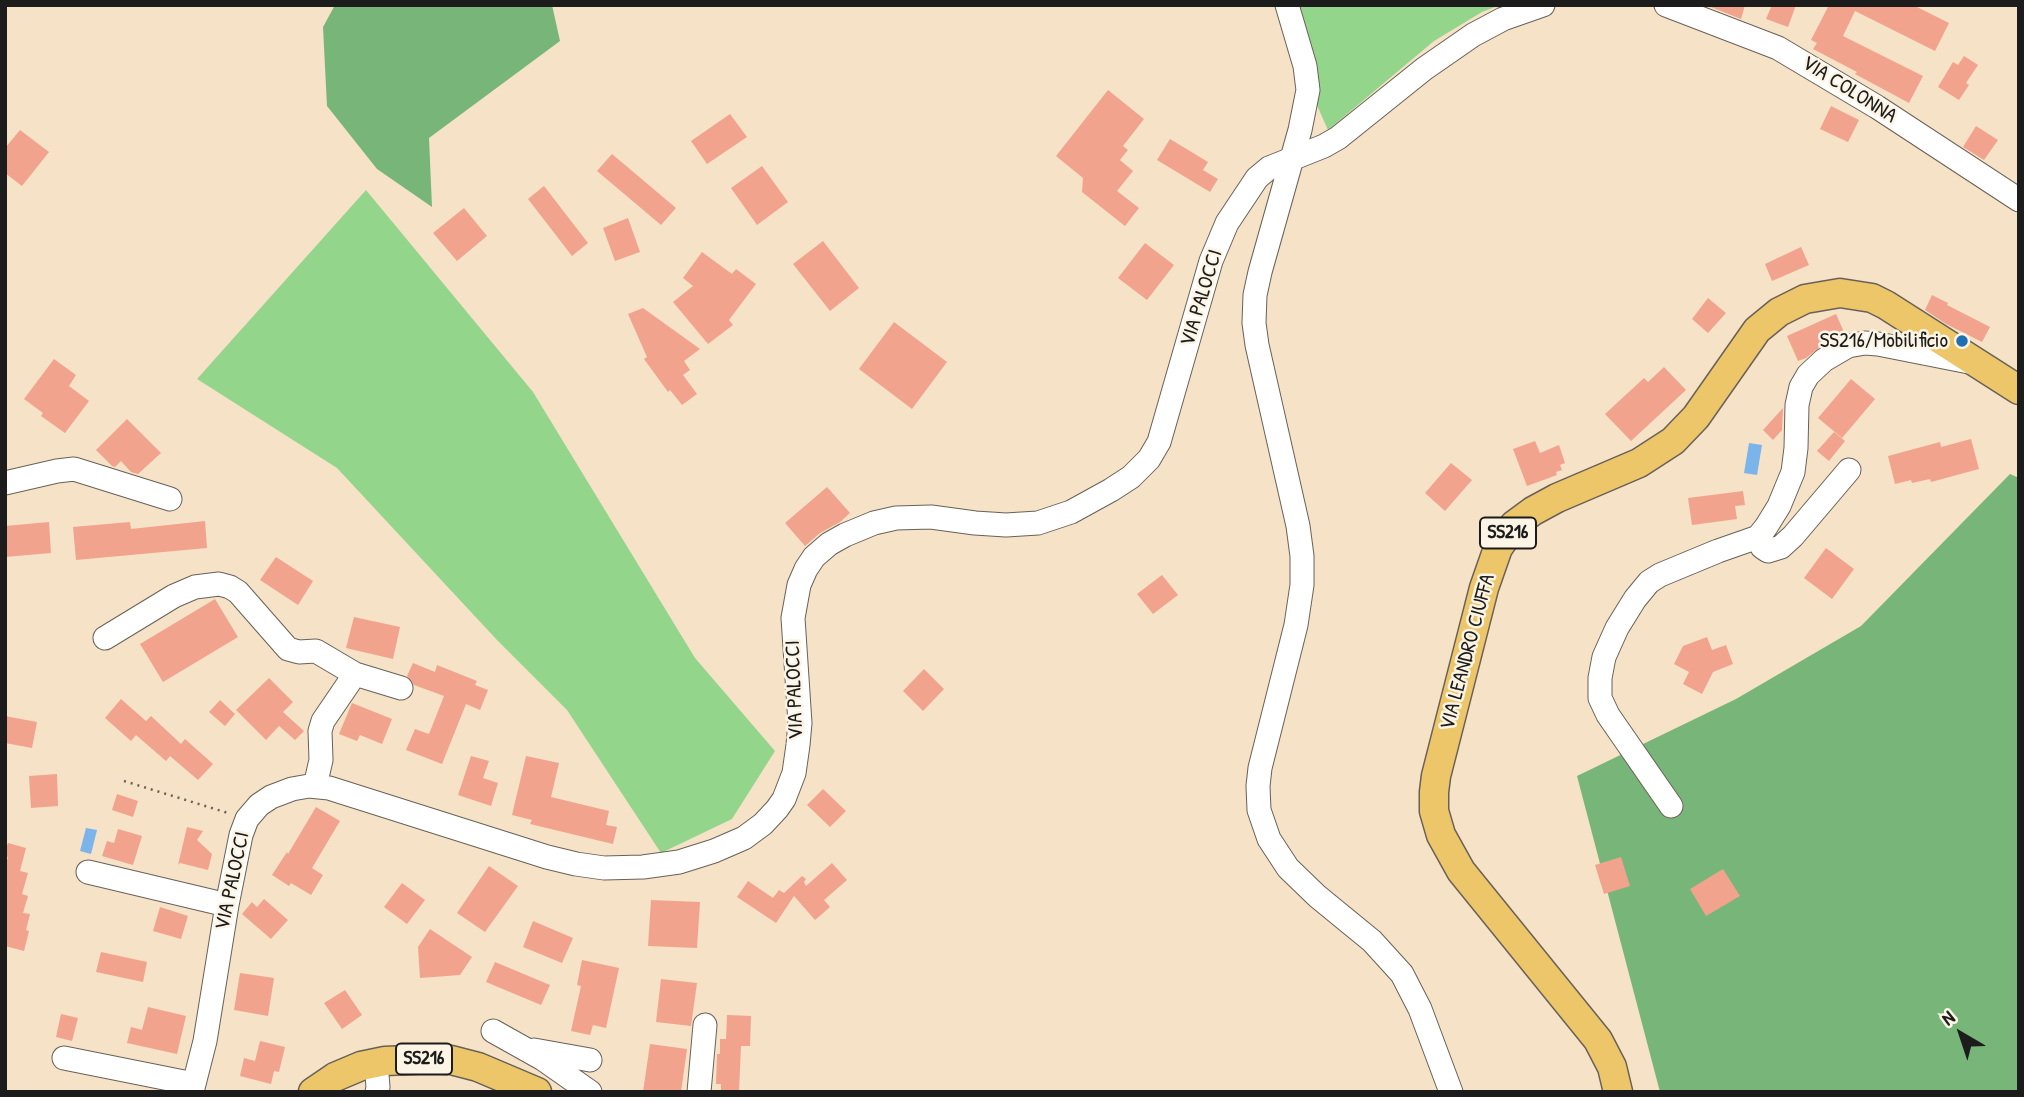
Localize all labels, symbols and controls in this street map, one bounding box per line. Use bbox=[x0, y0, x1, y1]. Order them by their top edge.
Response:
street label: VIA COLONNA bbox=[1797, 51, 1901, 129]
street label: VIA PALOCCI bbox=[1175, 247, 1229, 349]
place label: SS216/Mobilificio bbox=[1820, 328, 1948, 354]
marker: SS216/Mobilificio bbox=[1954, 333, 1970, 349]
road number: SS216 bbox=[1480, 518, 1536, 548]
street label: VIA LEANDRO CIUFFA bbox=[1435, 571, 1501, 733]
street label: VIA PALOCCI bbox=[781, 640, 809, 740]
street label: VIA PALOCCI bbox=[210, 830, 256, 932]
north arrow bbox=[1926, 999, 1996, 1069]
text: N bbox=[1936, 1004, 1960, 1031]
road number: SS216 bbox=[396, 1044, 452, 1074]

